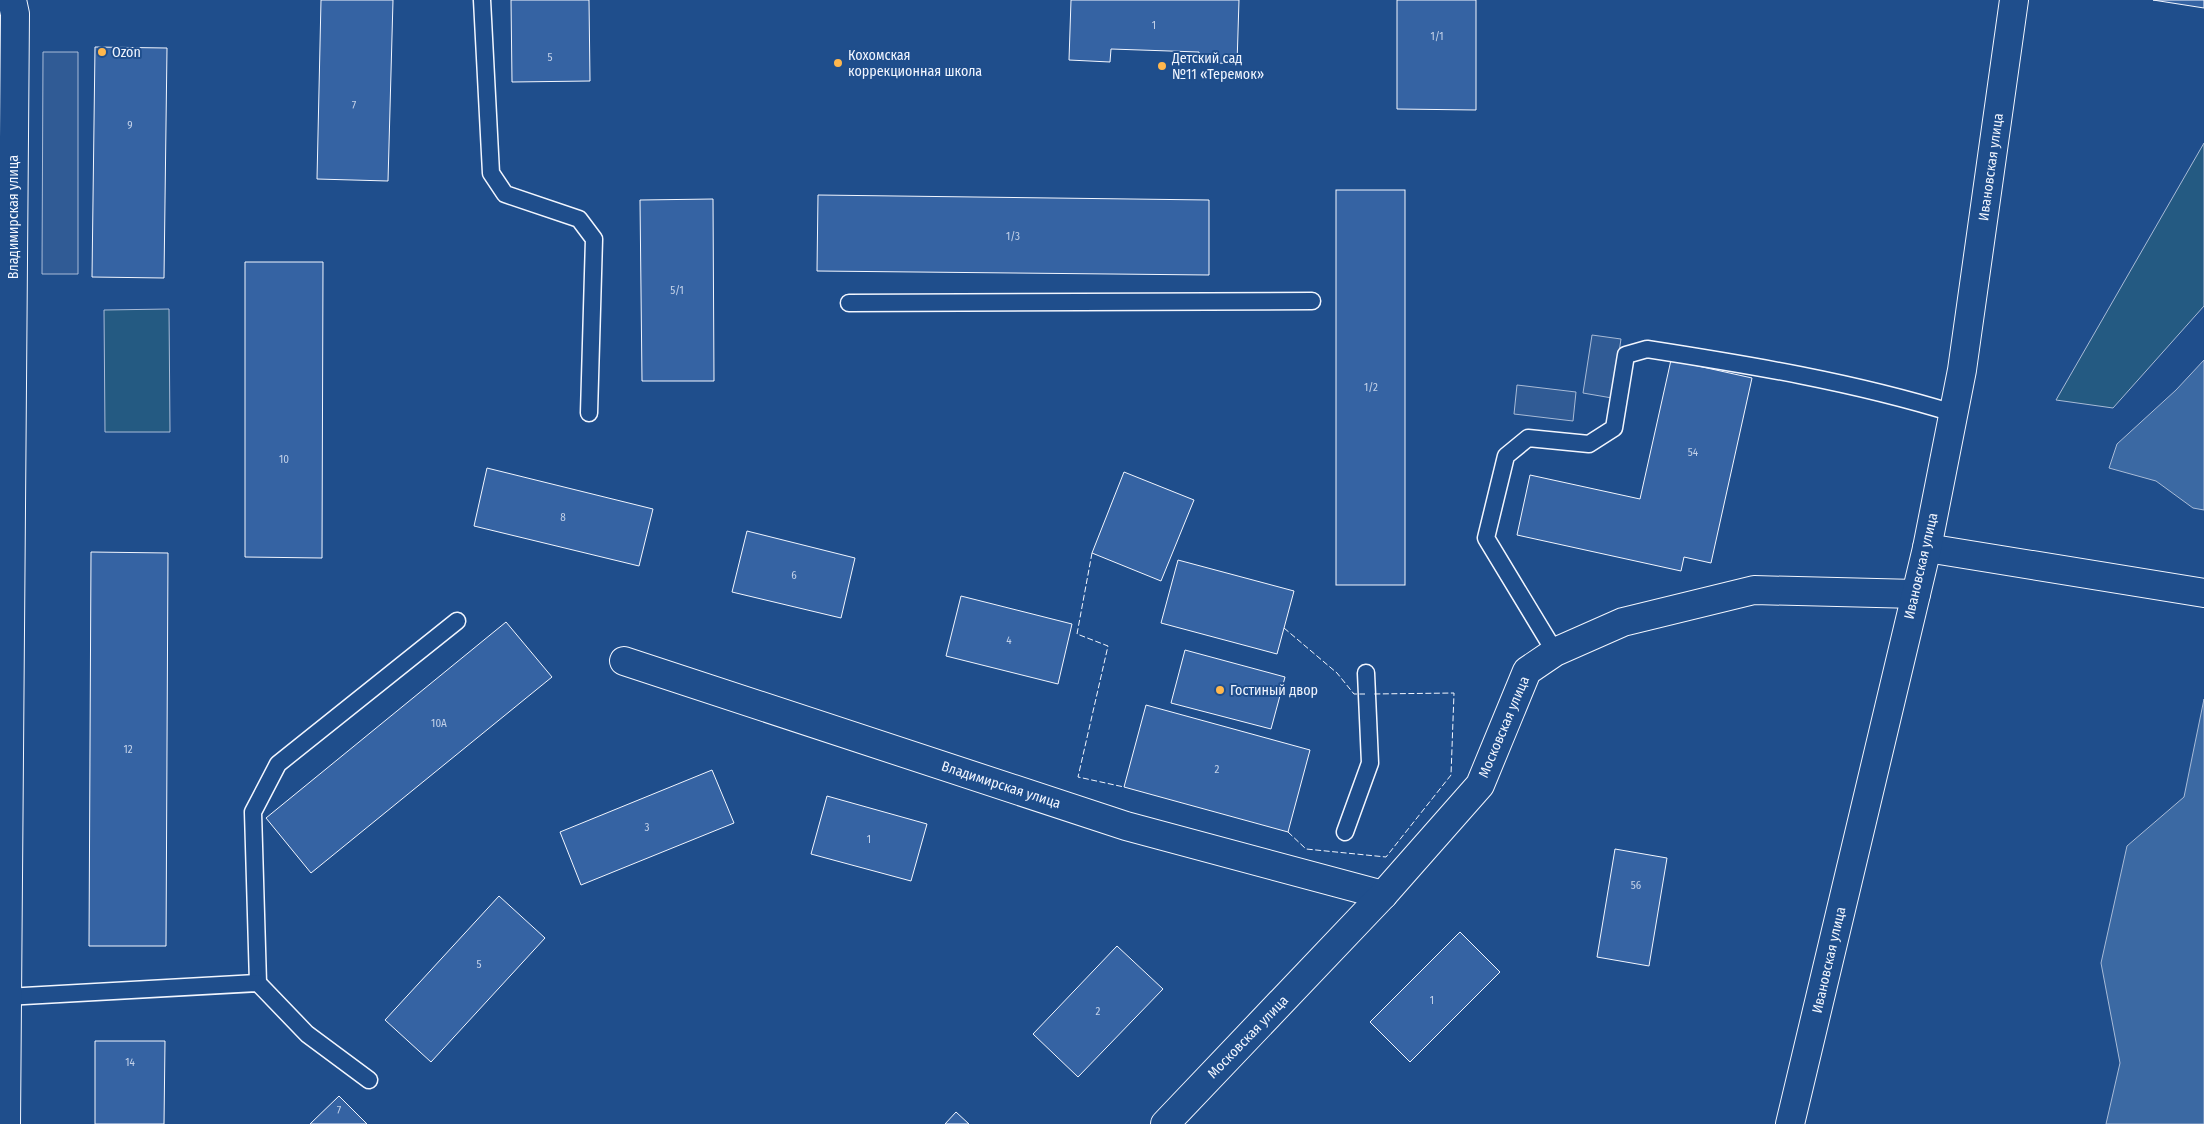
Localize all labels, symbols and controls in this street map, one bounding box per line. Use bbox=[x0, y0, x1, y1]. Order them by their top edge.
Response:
house number: 1 bbox=[1152, 19, 1156, 32]
house number: 1/1 bbox=[1430, 30, 1444, 43]
place label: Ozon bbox=[112, 44, 141, 61]
marker: Ozon bbox=[96, 46, 108, 58]
place label: Кохомская коррекционная школа bbox=[848, 47, 982, 80]
place label: Детский сад №11 «Теремок» bbox=[1171, 50, 1264, 83]
house number: 5 bbox=[547, 51, 553, 64]
marker: Кохомская коррекционная школа bbox=[832, 57, 844, 69]
marker: Детский сад №11 «Теремок» bbox=[1156, 60, 1168, 72]
house number: 7 bbox=[352, 99, 357, 112]
street label: Ивановская улица bbox=[1975, 112, 2007, 222]
house number: 9 bbox=[127, 119, 133, 132]
street label: Владимирская улица bbox=[5, 155, 22, 279]
house number: 1/3 bbox=[1006, 230, 1020, 243]
house number: 5/1 bbox=[670, 284, 684, 297]
house number: 1/2 bbox=[1364, 381, 1378, 394]
house number: 54 bbox=[1688, 446, 1699, 459]
house number: 10 bbox=[279, 453, 289, 466]
house number: 8 bbox=[560, 511, 566, 524]
street label: Ивановская улица bbox=[1901, 511, 1942, 621]
house number: 6 bbox=[791, 569, 797, 582]
house number: 4 bbox=[1006, 634, 1012, 647]
street label: Московская улица bbox=[1475, 674, 1533, 780]
place label: Гостиный двор bbox=[1230, 682, 1318, 699]
marker: Гостиный двор bbox=[1214, 684, 1226, 696]
house number: 10А bbox=[431, 717, 447, 730]
house number: 12 bbox=[123, 743, 133, 756]
street label: Владимирская улица bbox=[939, 758, 1063, 812]
house number: 2 bbox=[1215, 763, 1220, 776]
house number: 3 bbox=[645, 821, 650, 834]
house number: 1 bbox=[867, 833, 871, 846]
house number: 56 bbox=[1631, 879, 1642, 892]
street label: Ивановская улица bbox=[1809, 905, 1850, 1015]
house number: 5 bbox=[476, 958, 482, 971]
street label: Московская улица bbox=[1204, 992, 1292, 1082]
house number: 1 bbox=[1430, 994, 1434, 1007]
house number: 2 bbox=[1096, 1005, 1101, 1018]
house number: 14 bbox=[125, 1056, 135, 1069]
house number: 7 bbox=[337, 1104, 342, 1117]

